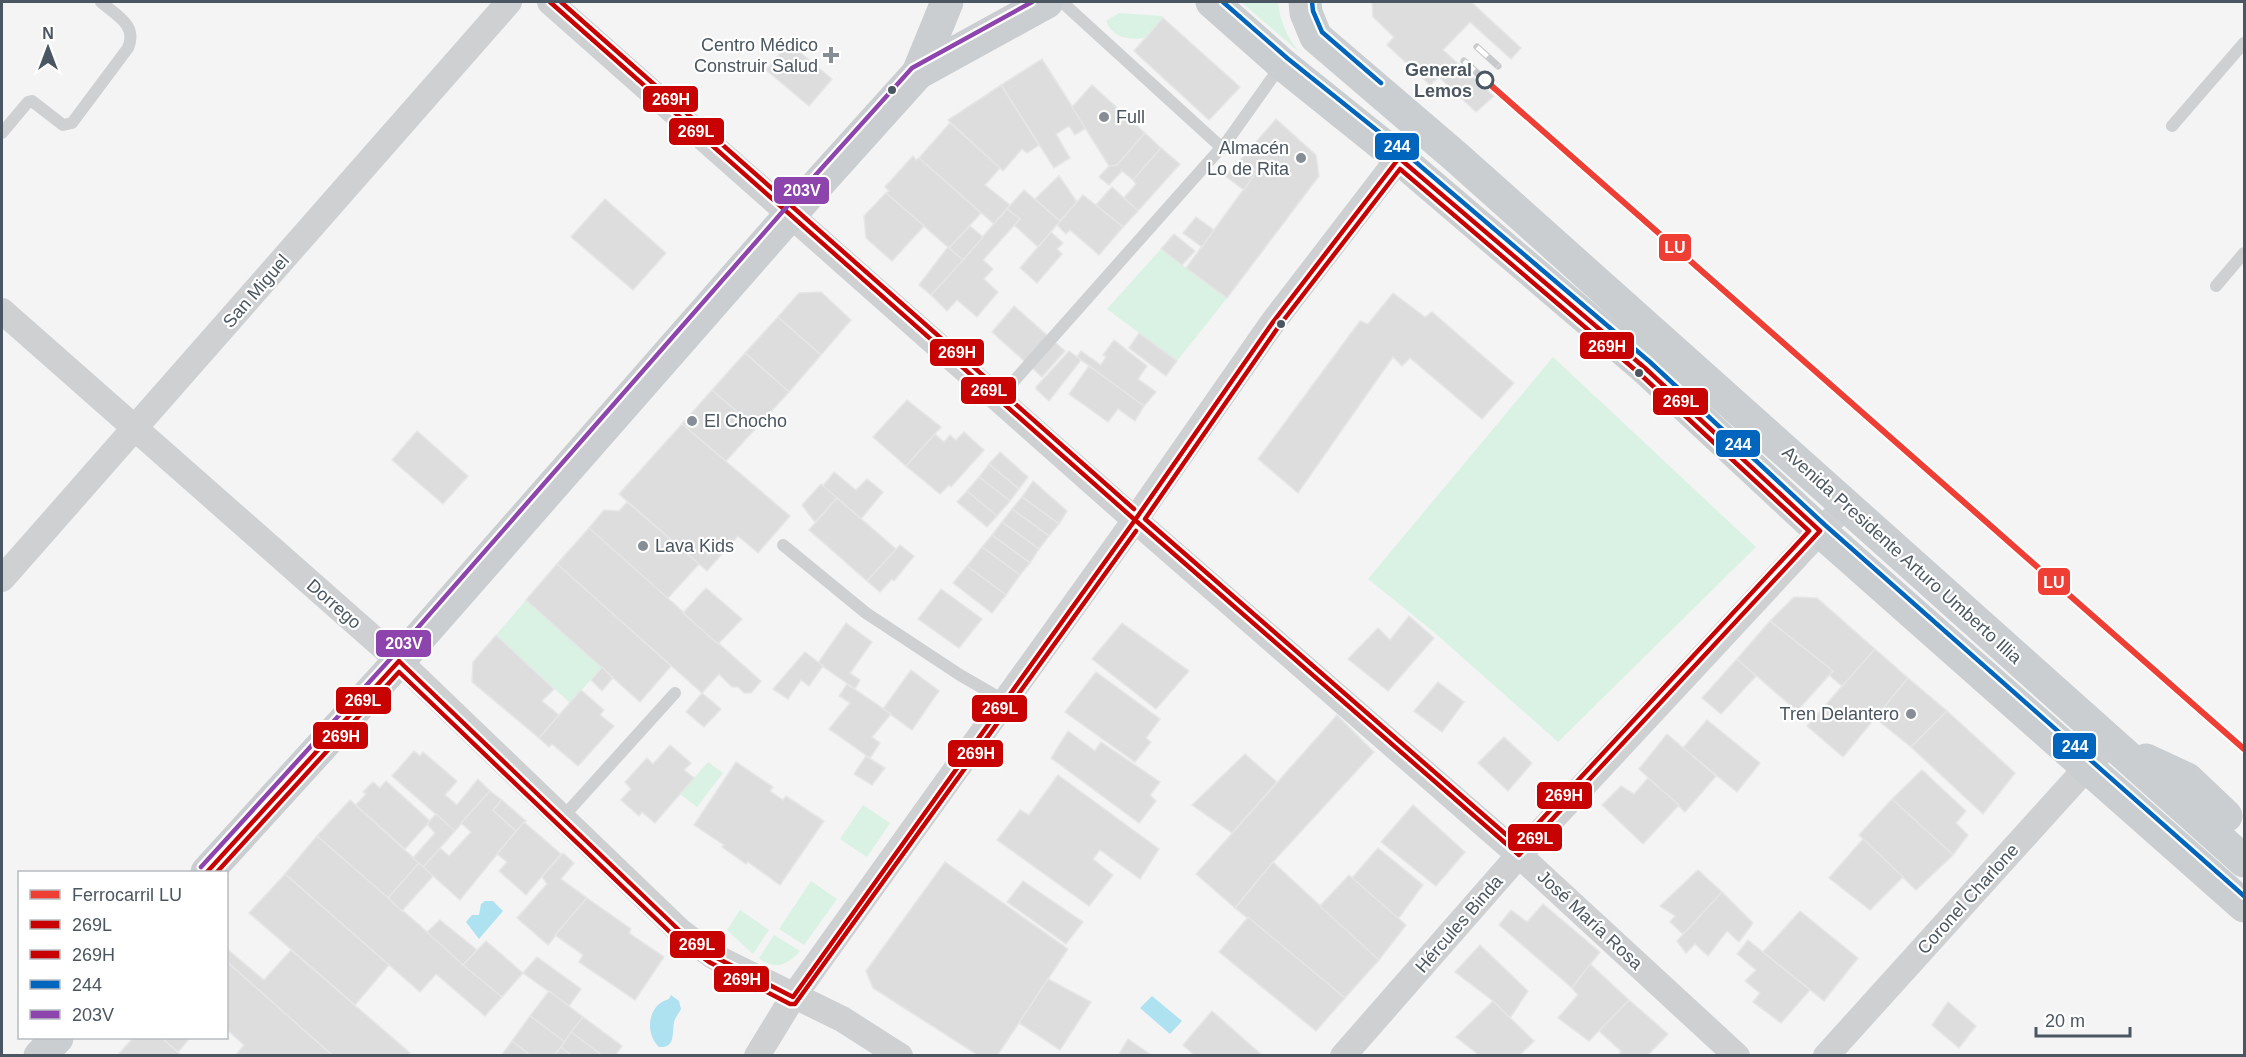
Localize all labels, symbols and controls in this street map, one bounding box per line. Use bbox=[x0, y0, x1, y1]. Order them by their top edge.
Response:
north arrow bbox=[18, 18, 78, 78]
text: N bbox=[42, 25, 54, 42]
place label: Centro Médico Construir Salud bbox=[694, 35, 818, 76]
marker: Centro Médico Construir Salud bbox=[822, 46, 840, 64]
place label: General Lemos bbox=[1405, 60, 1472, 101]
marker: General Lemos bbox=[1476, 71, 1494, 89]
unlabelled marker bbox=[886, 84, 898, 96]
line badge: 269H bbox=[642, 85, 699, 113]
text: 269H bbox=[652, 91, 690, 108]
place label: Full bbox=[1116, 107, 1145, 127]
marker: Full bbox=[1097, 110, 1111, 124]
line badge: 269L bbox=[668, 117, 725, 146]
text: 269L bbox=[678, 123, 714, 140]
line badge: 244 bbox=[1374, 132, 1420, 161]
place label: Almacén Lo de Rita bbox=[1207, 138, 1290, 179]
text: 244 bbox=[1384, 138, 1410, 155]
marker: Almacén Lo de Rita bbox=[1294, 151, 1308, 165]
line badge: 203V bbox=[773, 176, 830, 205]
text: 203V bbox=[783, 182, 821, 199]
line badge: LU bbox=[1658, 233, 1692, 262]
text: LU bbox=[1664, 239, 1686, 256]
street label: San Miguel bbox=[219, 250, 293, 332]
unlabelled marker bbox=[1275, 318, 1287, 330]
line badge: 269H bbox=[1579, 331, 1635, 360]
line badge: 269H bbox=[929, 338, 985, 367]
text: 269H bbox=[1588, 338, 1626, 355]
text: 269H bbox=[938, 344, 976, 361]
unlabelled marker bbox=[1633, 367, 1645, 379]
line badge: 269L bbox=[960, 376, 1017, 405]
text: 269L bbox=[971, 382, 1007, 399]
line badge: 269L bbox=[1652, 387, 1709, 416]
text: 269L bbox=[1663, 393, 1699, 410]
place label: El Chocho bbox=[704, 411, 787, 431]
marker: El Chocho bbox=[685, 414, 699, 428]
line badge: 244 bbox=[1715, 429, 1761, 458]
text: 244 bbox=[1725, 436, 1751, 453]
street label: Avenida Presidente Arturo Umberto Illia bbox=[1778, 442, 2026, 668]
place label: Lava Kids bbox=[655, 536, 734, 556]
marker: Lava Kids bbox=[636, 539, 650, 553]
line badge: LU bbox=[2037, 567, 2071, 596]
text: LU bbox=[2043, 574, 2065, 591]
street label: Dorrego bbox=[303, 575, 365, 633]
line badge: 203V bbox=[375, 629, 432, 658]
text: 203V bbox=[385, 635, 423, 652]
line badge: 269L bbox=[335, 686, 392, 715]
text: 269L bbox=[345, 692, 381, 709]
line badge: 269L bbox=[971, 694, 1028, 723]
text: 269L bbox=[982, 700, 1018, 717]
place label: Tren Delantero bbox=[1780, 704, 1899, 724]
marker: Tren Delantero bbox=[1904, 707, 1918, 721]
line badge: 269H bbox=[312, 721, 369, 750]
text: 269H bbox=[322, 728, 360, 745]
line badge: 244 bbox=[2052, 732, 2097, 760]
text: 244 bbox=[2062, 738, 2088, 755]
line badge: 269H bbox=[947, 739, 1004, 768]
text: 269H bbox=[957, 745, 995, 762]
line badge: 269H bbox=[1536, 781, 1593, 810]
text: 269H bbox=[1545, 787, 1583, 804]
line badge: 269L bbox=[1507, 823, 1563, 852]
text: 269L bbox=[1517, 830, 1553, 847]
street label: Coronel Charlone bbox=[1913, 840, 2023, 958]
street label: José María Rosa bbox=[1533, 866, 1647, 974]
legend bbox=[18, 871, 228, 1039]
street label: Hércules Binda bbox=[1411, 871, 1507, 977]
text: Ferrocarril LU bbox=[72, 885, 182, 905]
text: 269L bbox=[72, 915, 112, 935]
line badge: 269L bbox=[669, 930, 726, 959]
text: 269L bbox=[679, 936, 715, 953]
text: 269H bbox=[72, 945, 115, 965]
line badge: 269H bbox=[713, 965, 770, 993]
text: 269H bbox=[723, 971, 761, 988]
text: 244 bbox=[72, 975, 102, 995]
scale bar bbox=[2036, 1000, 2130, 1038]
text: 203V bbox=[72, 1005, 114, 1025]
text: 20 m bbox=[2045, 1011, 2085, 1031]

